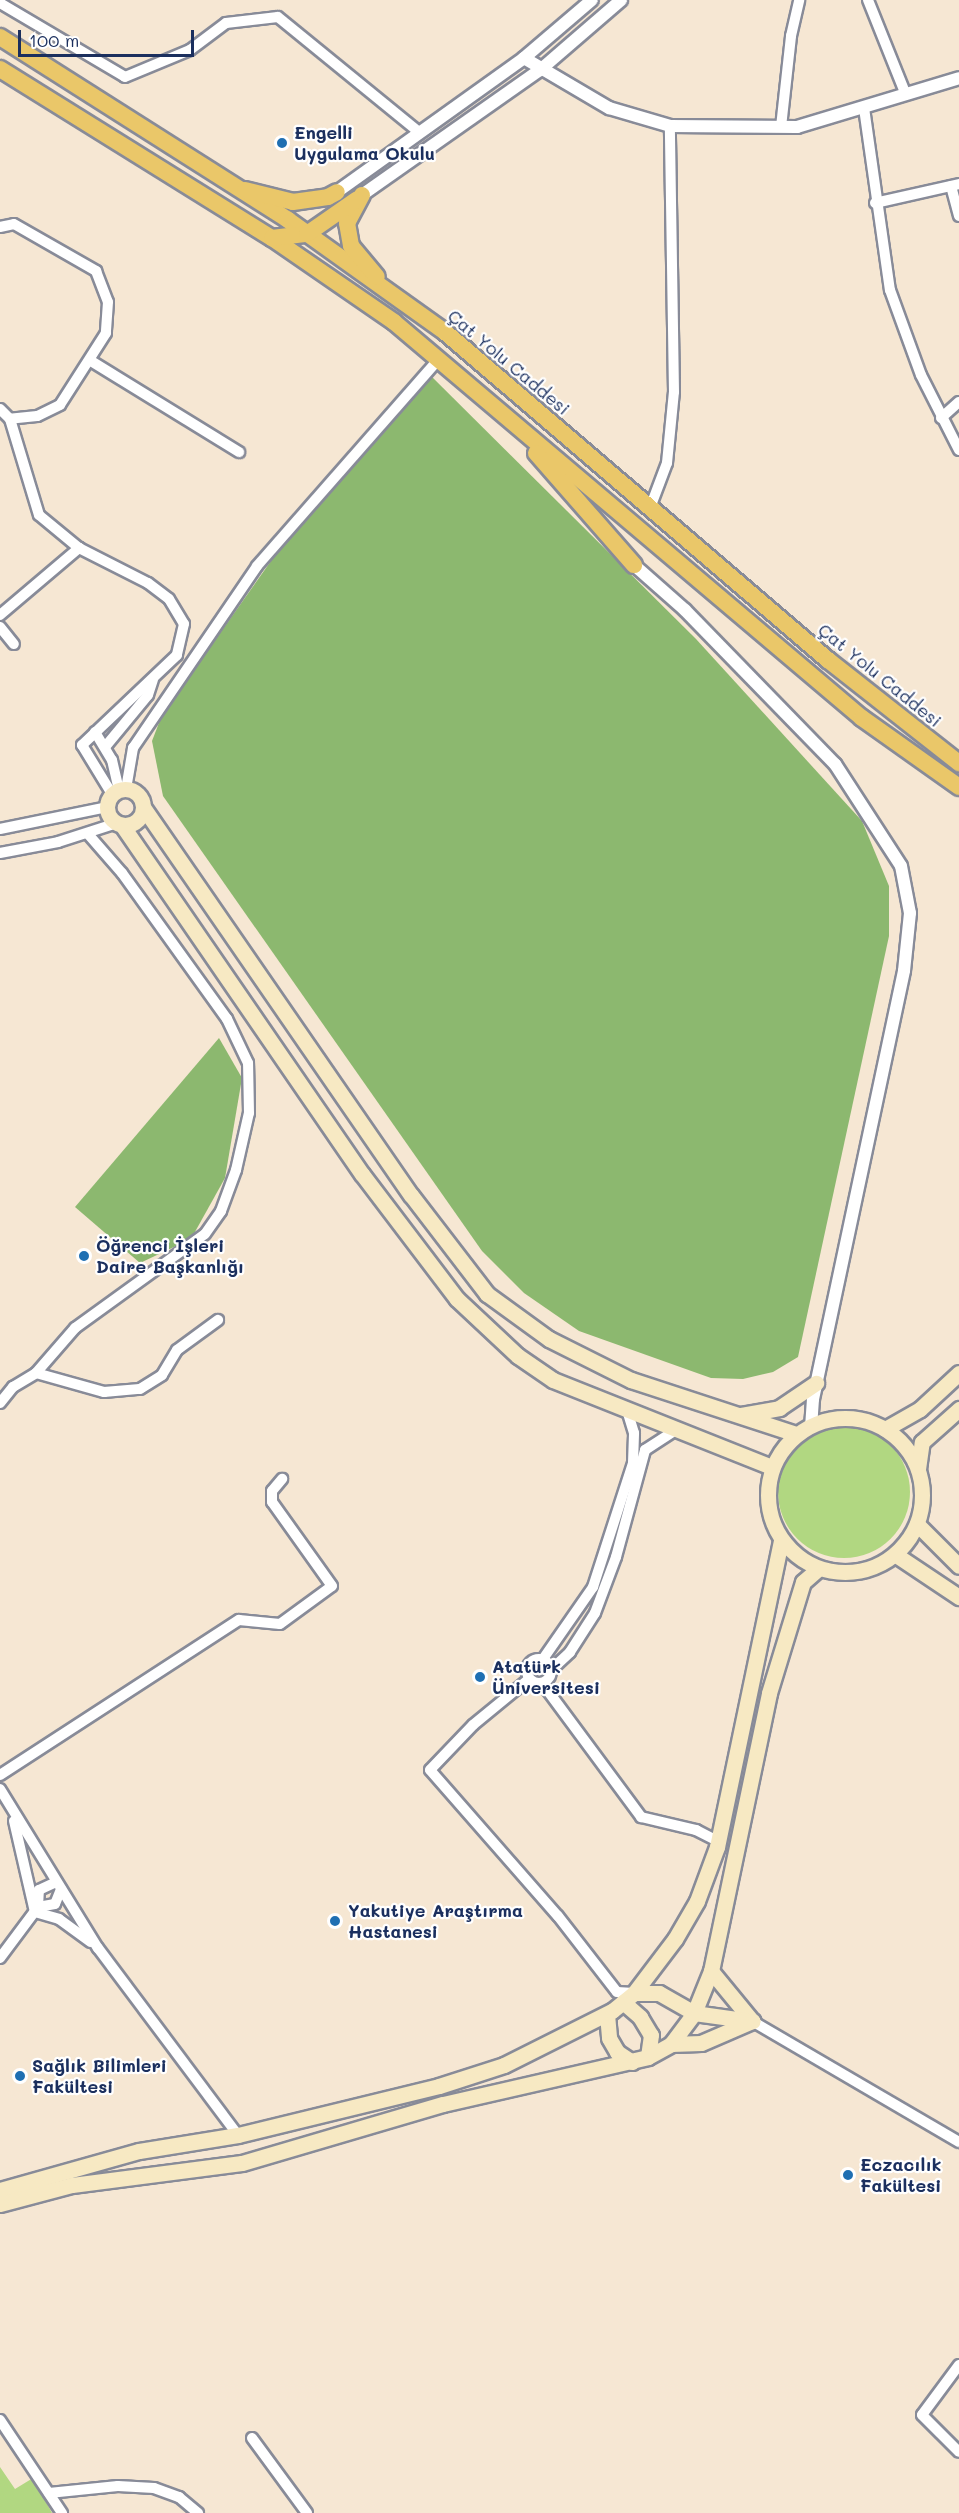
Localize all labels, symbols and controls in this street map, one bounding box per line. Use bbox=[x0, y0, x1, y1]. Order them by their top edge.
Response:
scale bar bbox=[21, 18, 196, 56]
text: 100 m bbox=[29, 28, 79, 52]
place label: Engelli Uygulama Okulu bbox=[294, 122, 435, 164]
marker: Engelli Uygulama Okulu bbox=[275, 136, 289, 150]
street label: Çat Yolu Caddesi bbox=[444, 305, 574, 419]
street label: Çat Yolu Caddesi bbox=[814, 619, 946, 731]
place label: Öğrenci İşleri Daire Başkanlığı bbox=[96, 1235, 244, 1278]
marker: Öğrenci İşleri Daire Başkanlığı bbox=[77, 1249, 91, 1263]
place label: Atatürk Üniversitesi bbox=[492, 1656, 600, 1698]
marker: Atatürk Üniversitesi bbox=[473, 1670, 487, 1684]
place label: Yakutiye Araştırma Hastanesi bbox=[348, 1900, 523, 1942]
marker: Yakutiye Araştırma Hastanesi bbox=[326, 1912, 344, 1930]
place label: Sağlık Bilimleri Fakültesi bbox=[32, 2055, 167, 2098]
marker: Sağlık Bilimleri Fakültesi bbox=[13, 2069, 27, 2083]
place label: Eczacılık Fakültesi bbox=[860, 2154, 941, 2196]
marker: Eczacılık Fakültesi bbox=[841, 2168, 855, 2182]

